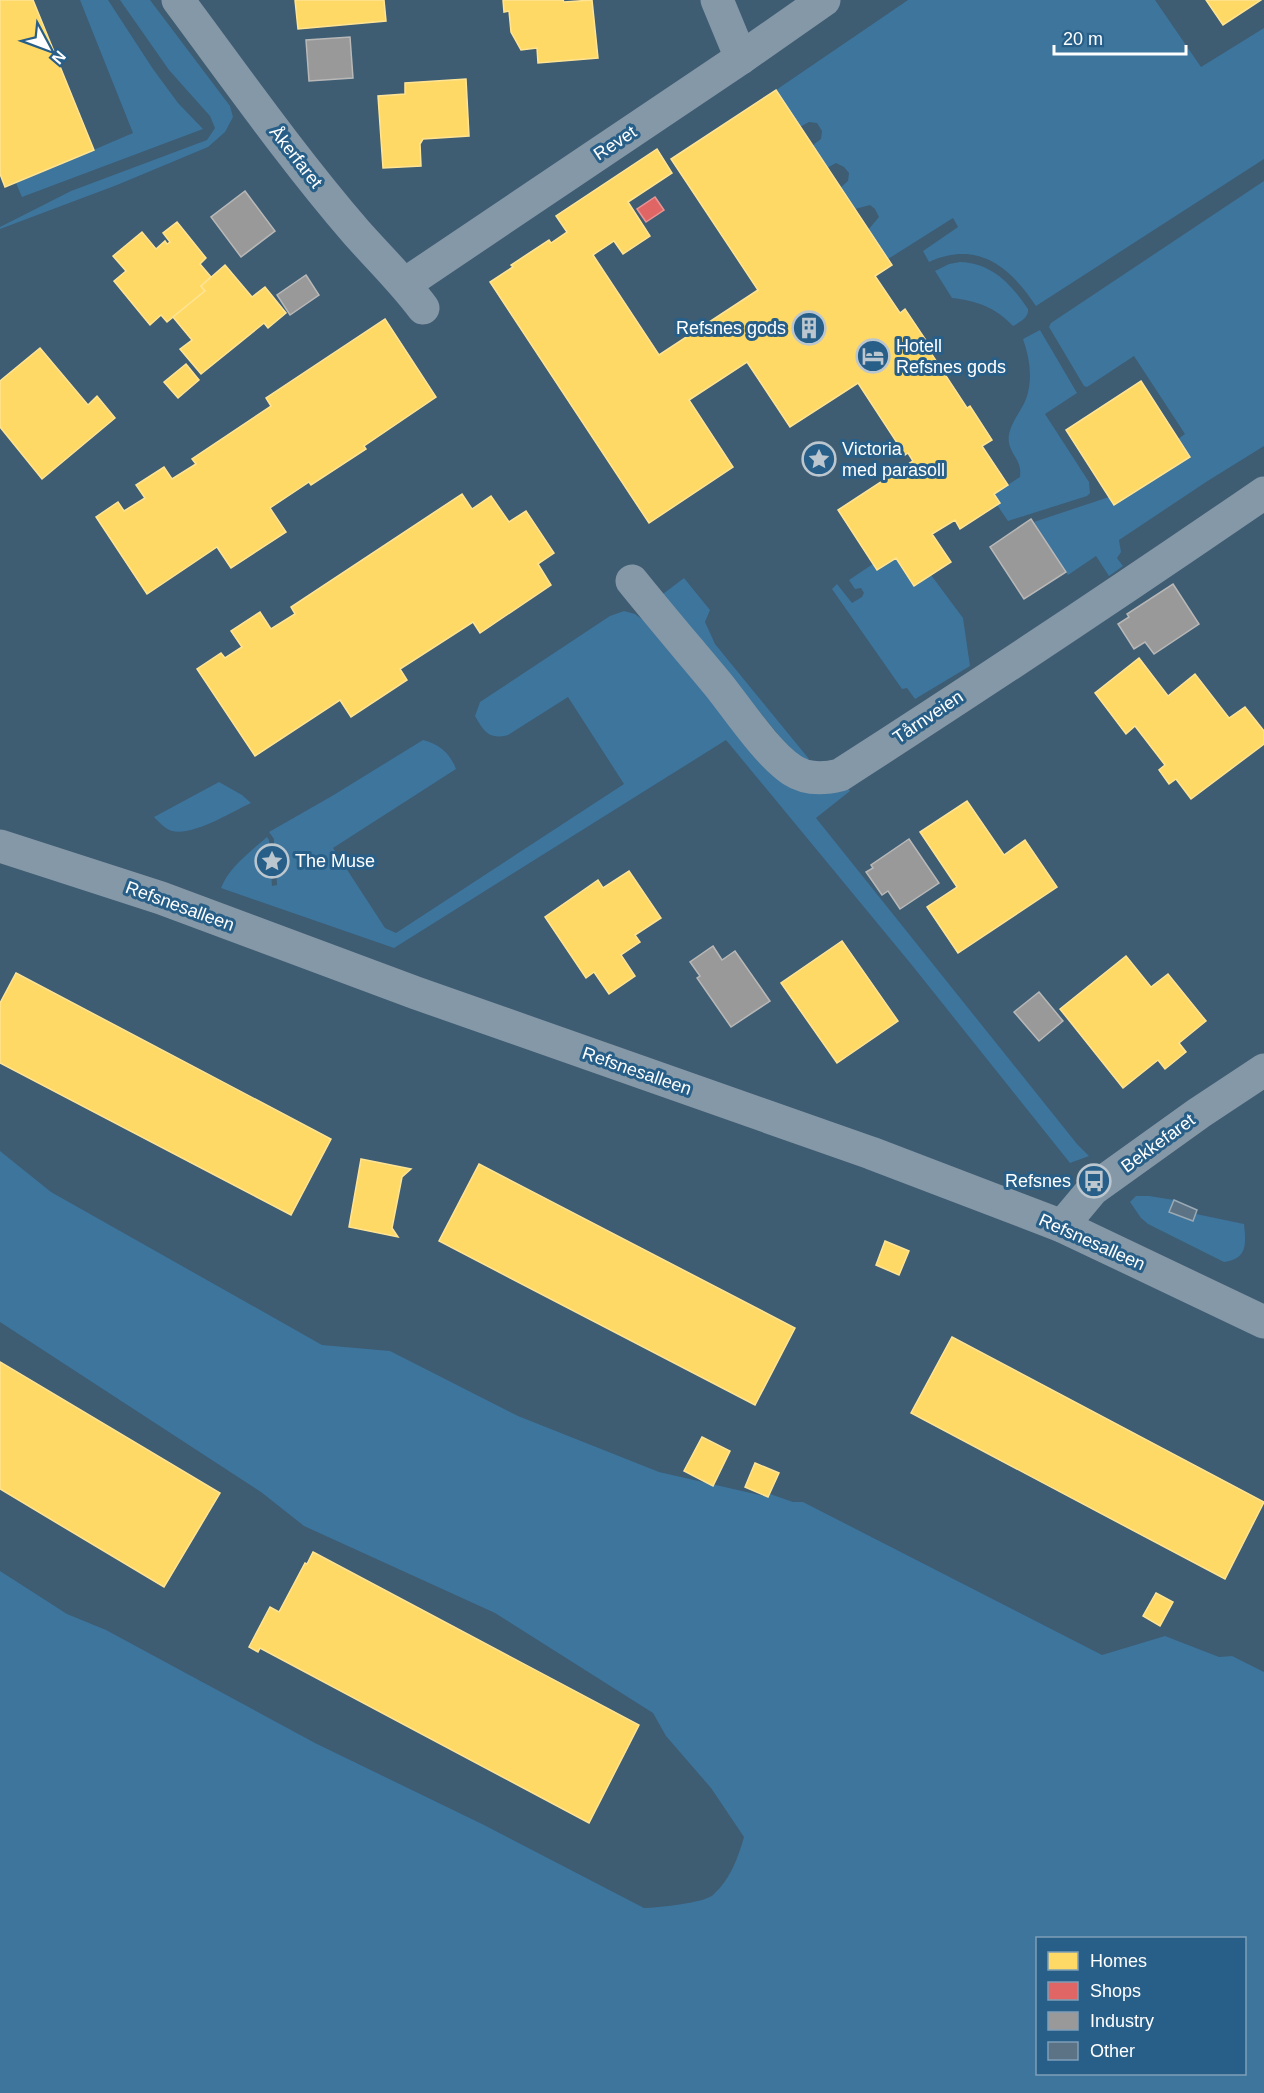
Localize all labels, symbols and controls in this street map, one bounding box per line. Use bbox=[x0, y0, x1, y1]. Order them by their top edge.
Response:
north arrow bbox=[18, 18, 78, 78]
scale bar bbox=[1054, 18, 1186, 56]
text: 20 m bbox=[1063, 29, 1103, 49]
text: N bbox=[49, 48, 69, 67]
street label: Åkerfaret bbox=[266, 122, 326, 192]
street label: Revet bbox=[590, 122, 640, 164]
building icon: Refsnes gods bbox=[791, 310, 827, 346]
place label: Refsnes gods bbox=[676, 318, 786, 338]
place label: Hotell Refsnes gods bbox=[896, 336, 1006, 377]
hotel icon: Hotell Refsnes gods bbox=[855, 338, 891, 374]
place label: Victoria med parasoll bbox=[842, 439, 945, 480]
place icon: Victoria med parasoll bbox=[801, 441, 837, 477]
street label: Tårnveien bbox=[889, 686, 967, 748]
place icon: The Muse bbox=[254, 843, 290, 879]
place label: The Muse bbox=[295, 851, 375, 871]
street label: Refsnesalleen bbox=[123, 877, 237, 935]
street label: Refsnesalleen bbox=[580, 1043, 694, 1099]
street label: Bekkefaret bbox=[1117, 1110, 1199, 1176]
bus stop icon: Refsnes bbox=[1076, 1163, 1112, 1199]
place label: Refsnes bbox=[1005, 1171, 1071, 1191]
street label: Refsnesalleen bbox=[1036, 1210, 1148, 1274]
legend bbox=[1036, 1937, 1246, 2075]
text: Homes bbox=[1090, 1951, 1147, 1971]
text: Shops bbox=[1090, 1981, 1141, 2001]
text: Industry bbox=[1090, 2011, 1154, 2031]
text: Other bbox=[1090, 2041, 1135, 2061]

